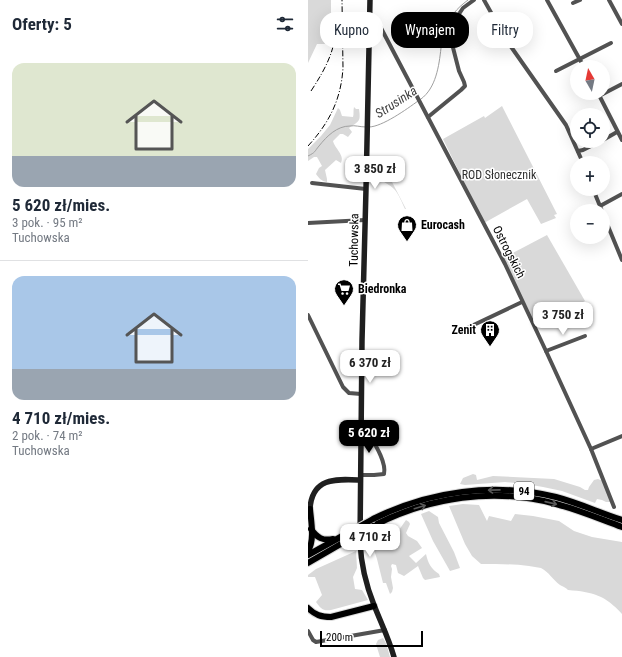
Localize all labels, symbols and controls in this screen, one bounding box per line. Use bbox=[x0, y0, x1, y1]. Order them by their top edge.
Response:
chip: Kupno bbox=[320, 12, 383, 48]
chip: Wynajem bbox=[391, 12, 469, 48]
chip: Filtry bbox=[477, 12, 533, 48]
icon: filters bbox=[274, 13, 296, 35]
text: Oferty: 5 bbox=[12, 14, 72, 34]
north arrow bbox=[570, 60, 610, 100]
map controls bbox=[570, 60, 610, 244]
water label: Strusinka bbox=[372, 83, 420, 121]
icon: home bbox=[118, 89, 190, 161]
button: locate bbox=[570, 108, 610, 148]
pin: 3 850 zł bbox=[334, 156, 416, 190]
button: + bbox=[570, 156, 610, 196]
text: 3 850 zł bbox=[354, 161, 396, 176]
park label: ROD Słonecznik bbox=[462, 168, 537, 182]
text: 5 620 zł/mies. bbox=[12, 195, 110, 215]
button: − bbox=[570, 204, 610, 244]
street label: Tuchowska bbox=[347, 213, 361, 267]
shop icon: Eurocash bbox=[396, 214, 418, 242]
text: 3 pok. · 95 m² bbox=[12, 215, 83, 230]
place label: Eurocash bbox=[421, 218, 465, 232]
street label: Ostrogskich bbox=[490, 224, 528, 281]
text: Tuchowska bbox=[12, 230, 70, 245]
supermarket icon: Biedronka bbox=[333, 278, 355, 306]
place label: Biedronka bbox=[358, 282, 407, 296]
icon: home bbox=[118, 302, 190, 374]
pin: 3 750 zł bbox=[522, 302, 604, 336]
text: 3 750 zł bbox=[542, 307, 584, 322]
building icon: Zenit bbox=[479, 319, 501, 347]
place label: Zenit bbox=[451, 323, 476, 337]
pin: 6 370 zł bbox=[329, 350, 411, 384]
text: 6 370 zł bbox=[349, 355, 391, 370]
text: 4 710 zł/mies. bbox=[12, 408, 110, 428]
pin: 5 620 zł bbox=[328, 420, 410, 454]
text: 5 620 zł bbox=[348, 425, 390, 440]
text: 2 pok. · 74 m² bbox=[12, 428, 83, 443]
text: Tuchowska bbox=[12, 443, 70, 458]
road number: 94 bbox=[514, 482, 534, 500]
one-way arrow bbox=[488, 486, 501, 493]
one-way arrow bbox=[544, 499, 557, 507]
one-way arrow bbox=[413, 503, 426, 510]
pin: 4 710 zł bbox=[329, 524, 411, 558]
text: 4 710 zł bbox=[349, 529, 391, 544]
scale bar bbox=[320, 629, 423, 648]
text: 200 m bbox=[326, 631, 353, 644]

